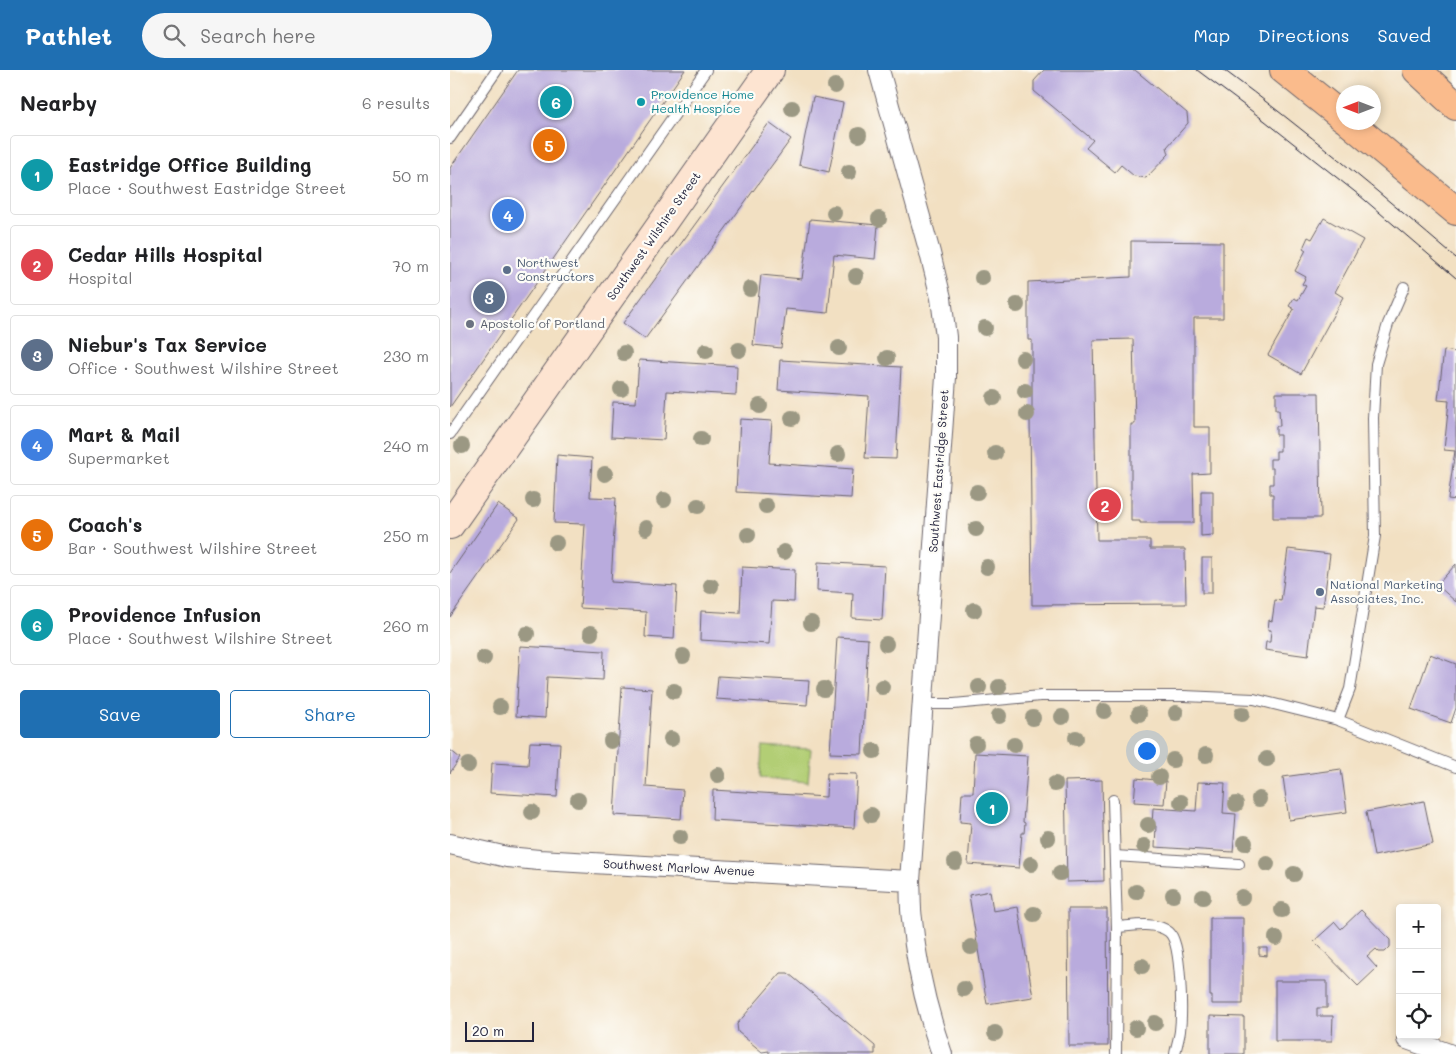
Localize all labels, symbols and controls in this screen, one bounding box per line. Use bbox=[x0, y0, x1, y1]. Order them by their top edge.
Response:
search box bbox=[142, 13, 492, 58]
text: Pathlet bbox=[25, 20, 112, 51]
icon: search bbox=[160, 21, 188, 49]
text: Search here bbox=[200, 23, 316, 48]
text: Map bbox=[1193, 23, 1230, 47]
text: Directions bbox=[1258, 23, 1350, 47]
text: Saved bbox=[1378, 23, 1431, 47]
pin: 6 bbox=[540, 83, 572, 121]
north arrow bbox=[1336, 85, 1381, 130]
place label: Providence Home Health Hospice bbox=[651, 86, 754, 116]
text: Nearby bbox=[20, 89, 97, 116]
text: 6 results bbox=[362, 92, 430, 113]
marker: Providence Home Health Hospice bbox=[635, 96, 647, 108]
pin: 5 bbox=[533, 126, 565, 164]
text: Eastridge Office Building bbox=[68, 152, 311, 177]
text: 1 bbox=[33, 165, 41, 186]
text: 50 m bbox=[392, 165, 429, 186]
street label: Southwest Wilshire Street bbox=[603, 168, 704, 303]
text: Place · Southwest Eastridge Street bbox=[68, 177, 346, 198]
pin: 4 bbox=[492, 196, 524, 234]
text: Cedar Hills Hospital bbox=[68, 242, 262, 267]
place label: Northwest Constructors bbox=[517, 254, 595, 284]
text: 2 bbox=[33, 255, 41, 276]
text: 70 m bbox=[392, 255, 429, 276]
marker: Northwest Constructors bbox=[501, 264, 513, 276]
text: Hospital bbox=[68, 267, 132, 288]
pin: 3 bbox=[473, 278, 505, 316]
place label: Apostolic of Portland bbox=[480, 315, 605, 331]
marker: Apostolic of Portland bbox=[464, 318, 476, 330]
text: Niebur's Tax Service bbox=[68, 332, 267, 357]
text: 3 bbox=[32, 345, 42, 366]
text: 230 m bbox=[383, 345, 429, 366]
text: Office · Southwest Wilshire Street bbox=[68, 357, 339, 378]
street label: Southwest Eastridge Street bbox=[924, 389, 952, 553]
text: Mart & Mail bbox=[68, 422, 180, 447]
text: 4 bbox=[32, 435, 42, 456]
text: 240 m bbox=[383, 435, 429, 456]
text: Supermarket bbox=[68, 447, 170, 468]
pin: 2 bbox=[1089, 486, 1121, 524]
text: Coach's bbox=[68, 512, 142, 537]
text: 5 bbox=[32, 525, 42, 546]
text: 250 m bbox=[383, 525, 429, 546]
text: Bar · Southwest Wilshire Street bbox=[68, 537, 317, 558]
place label: National Marketing Associates, Inc. bbox=[1330, 576, 1443, 606]
marker: National Marketing Associates, Inc. bbox=[1314, 586, 1326, 598]
text: Providence Infusion bbox=[68, 602, 261, 627]
text: 6 bbox=[32, 615, 42, 636]
text: 260 m bbox=[383, 615, 429, 636]
text: Place · Southwest Wilshire Street bbox=[68, 627, 333, 648]
button: Save bbox=[20, 690, 220, 738]
button: Share bbox=[230, 690, 430, 738]
your location bbox=[1134, 738, 1160, 764]
pin: 1 bbox=[976, 789, 1008, 827]
street label: Southwest Marlow Avenue bbox=[603, 855, 755, 879]
map controls bbox=[1396, 904, 1441, 1039]
button: + bbox=[1396, 904, 1441, 949]
button: − bbox=[1396, 949, 1441, 994]
button: locate bbox=[1396, 994, 1441, 1039]
scale bar bbox=[465, 1019, 534, 1042]
text: 20 m bbox=[472, 1021, 504, 1040]

